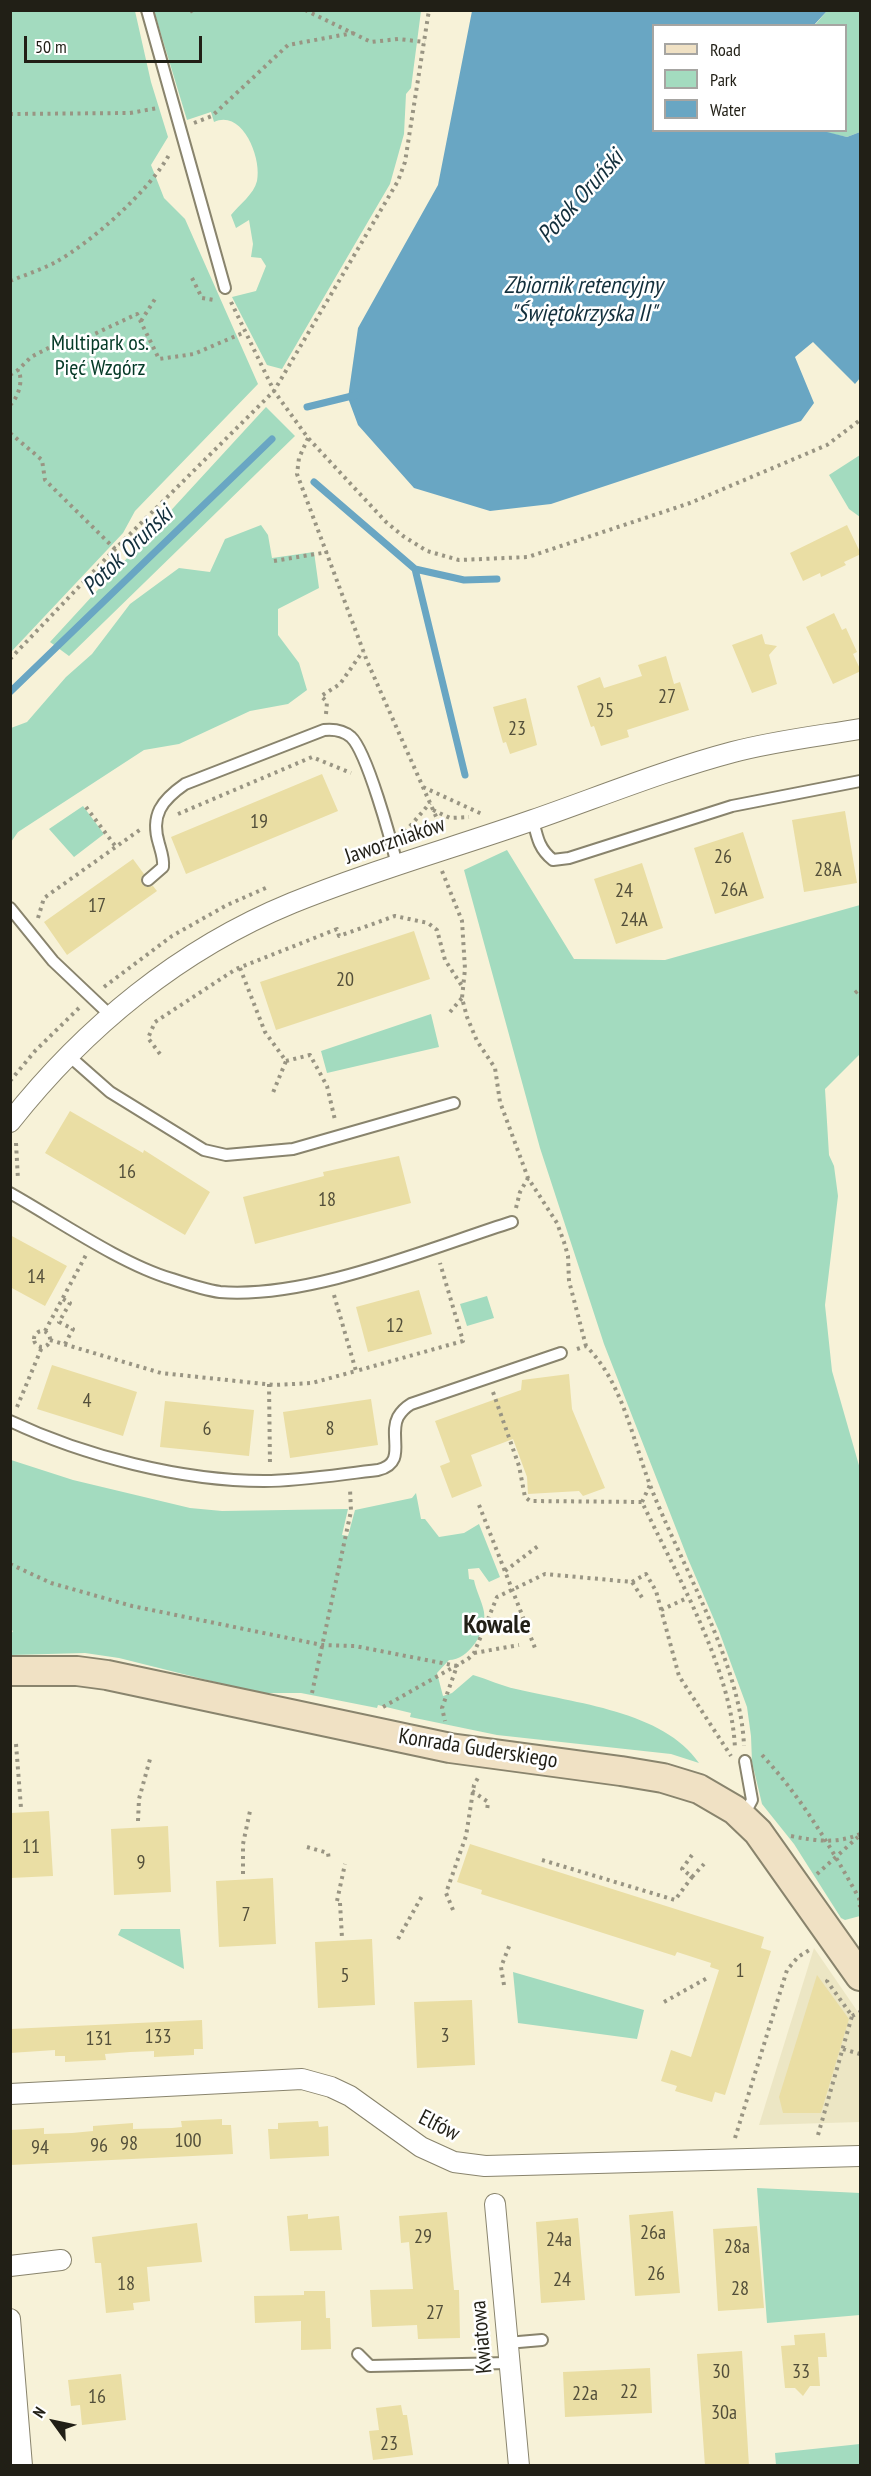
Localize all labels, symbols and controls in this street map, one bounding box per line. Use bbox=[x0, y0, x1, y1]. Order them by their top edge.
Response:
scale bar bbox=[27, 24, 206, 62]
legend bbox=[652, 24, 847, 132]
text: 50 m bbox=[35, 35, 67, 58]
text: Road bbox=[710, 38, 741, 61]
text: Park bbox=[710, 68, 737, 91]
text: Water bbox=[710, 98, 746, 121]
water label: Potok Oruński bbox=[532, 145, 630, 249]
water label: Zbiornik retencyjny "Świętokrzyska II" bbox=[504, 272, 662, 328]
park label: Multipark os. Pięć Wzgórz bbox=[51, 331, 149, 382]
water label: Potok Oruński bbox=[77, 501, 179, 601]
house number: 27 bbox=[658, 685, 676, 709]
house number: 25 bbox=[596, 699, 614, 723]
house number: 23 bbox=[508, 717, 526, 741]
house number: 19 bbox=[250, 810, 268, 834]
street label: Jaworzniaków bbox=[341, 812, 449, 870]
house number: 26 bbox=[714, 845, 732, 869]
house number: 28A bbox=[814, 858, 842, 882]
house number: 26A bbox=[720, 878, 748, 902]
house number: 24 bbox=[615, 879, 633, 903]
house number: 17 bbox=[88, 894, 106, 918]
house number: 24A bbox=[620, 908, 648, 932]
house number: 20 bbox=[336, 968, 354, 992]
house number: 16 bbox=[118, 1160, 136, 1184]
house number: 18 bbox=[318, 1188, 336, 1212]
house number: 14 bbox=[27, 1265, 45, 1289]
house number: 12 bbox=[386, 1314, 404, 1338]
house number: 4 bbox=[83, 1389, 91, 1413]
house number: 6 bbox=[203, 1417, 211, 1441]
house number: 8 bbox=[326, 1417, 334, 1441]
district label: Kowale bbox=[463, 1610, 531, 1642]
street label: Konrada Guderskiego bbox=[397, 1723, 559, 1775]
house number: 11 bbox=[22, 1835, 40, 1859]
house number: 9 bbox=[137, 1851, 145, 1875]
house number: 7 bbox=[242, 1903, 250, 1927]
house number: 1 bbox=[736, 1959, 744, 1983]
house number: 5 bbox=[341, 1964, 349, 1988]
house number: 3 bbox=[441, 2024, 449, 2048]
house number: 133 bbox=[145, 2025, 171, 2049]
house number: 131 bbox=[86, 2027, 112, 2051]
street label: Elfów bbox=[414, 2105, 464, 2147]
house number: 100 bbox=[175, 2129, 201, 2153]
house number: 98 bbox=[120, 2132, 138, 2156]
house number: 96 bbox=[90, 2134, 108, 2158]
house number: 94 bbox=[31, 2136, 49, 2160]
house number: 26a bbox=[640, 2221, 666, 2245]
house number: 29 bbox=[414, 2225, 432, 2249]
house number: 24a bbox=[546, 2228, 572, 2252]
house number: 28a bbox=[724, 2235, 750, 2259]
house number: 26 bbox=[647, 2262, 665, 2286]
house number: 24 bbox=[553, 2268, 571, 2292]
house number: 18 bbox=[117, 2272, 135, 2296]
house number: 28 bbox=[731, 2277, 749, 2301]
street label: Kwiatowa bbox=[466, 2299, 498, 2375]
house number: 27 bbox=[426, 2301, 444, 2325]
house number: 30 bbox=[712, 2360, 730, 2384]
house number: 33 bbox=[792, 2360, 810, 2384]
house number: 22 bbox=[620, 2380, 638, 2404]
house number: 22a bbox=[572, 2382, 598, 2406]
house number: 16 bbox=[88, 2385, 106, 2409]
north arrow bbox=[24, 2392, 84, 2452]
house number: 30a bbox=[711, 2401, 737, 2425]
text: N bbox=[28, 2403, 50, 2421]
house number: 23 bbox=[380, 2432, 398, 2456]

